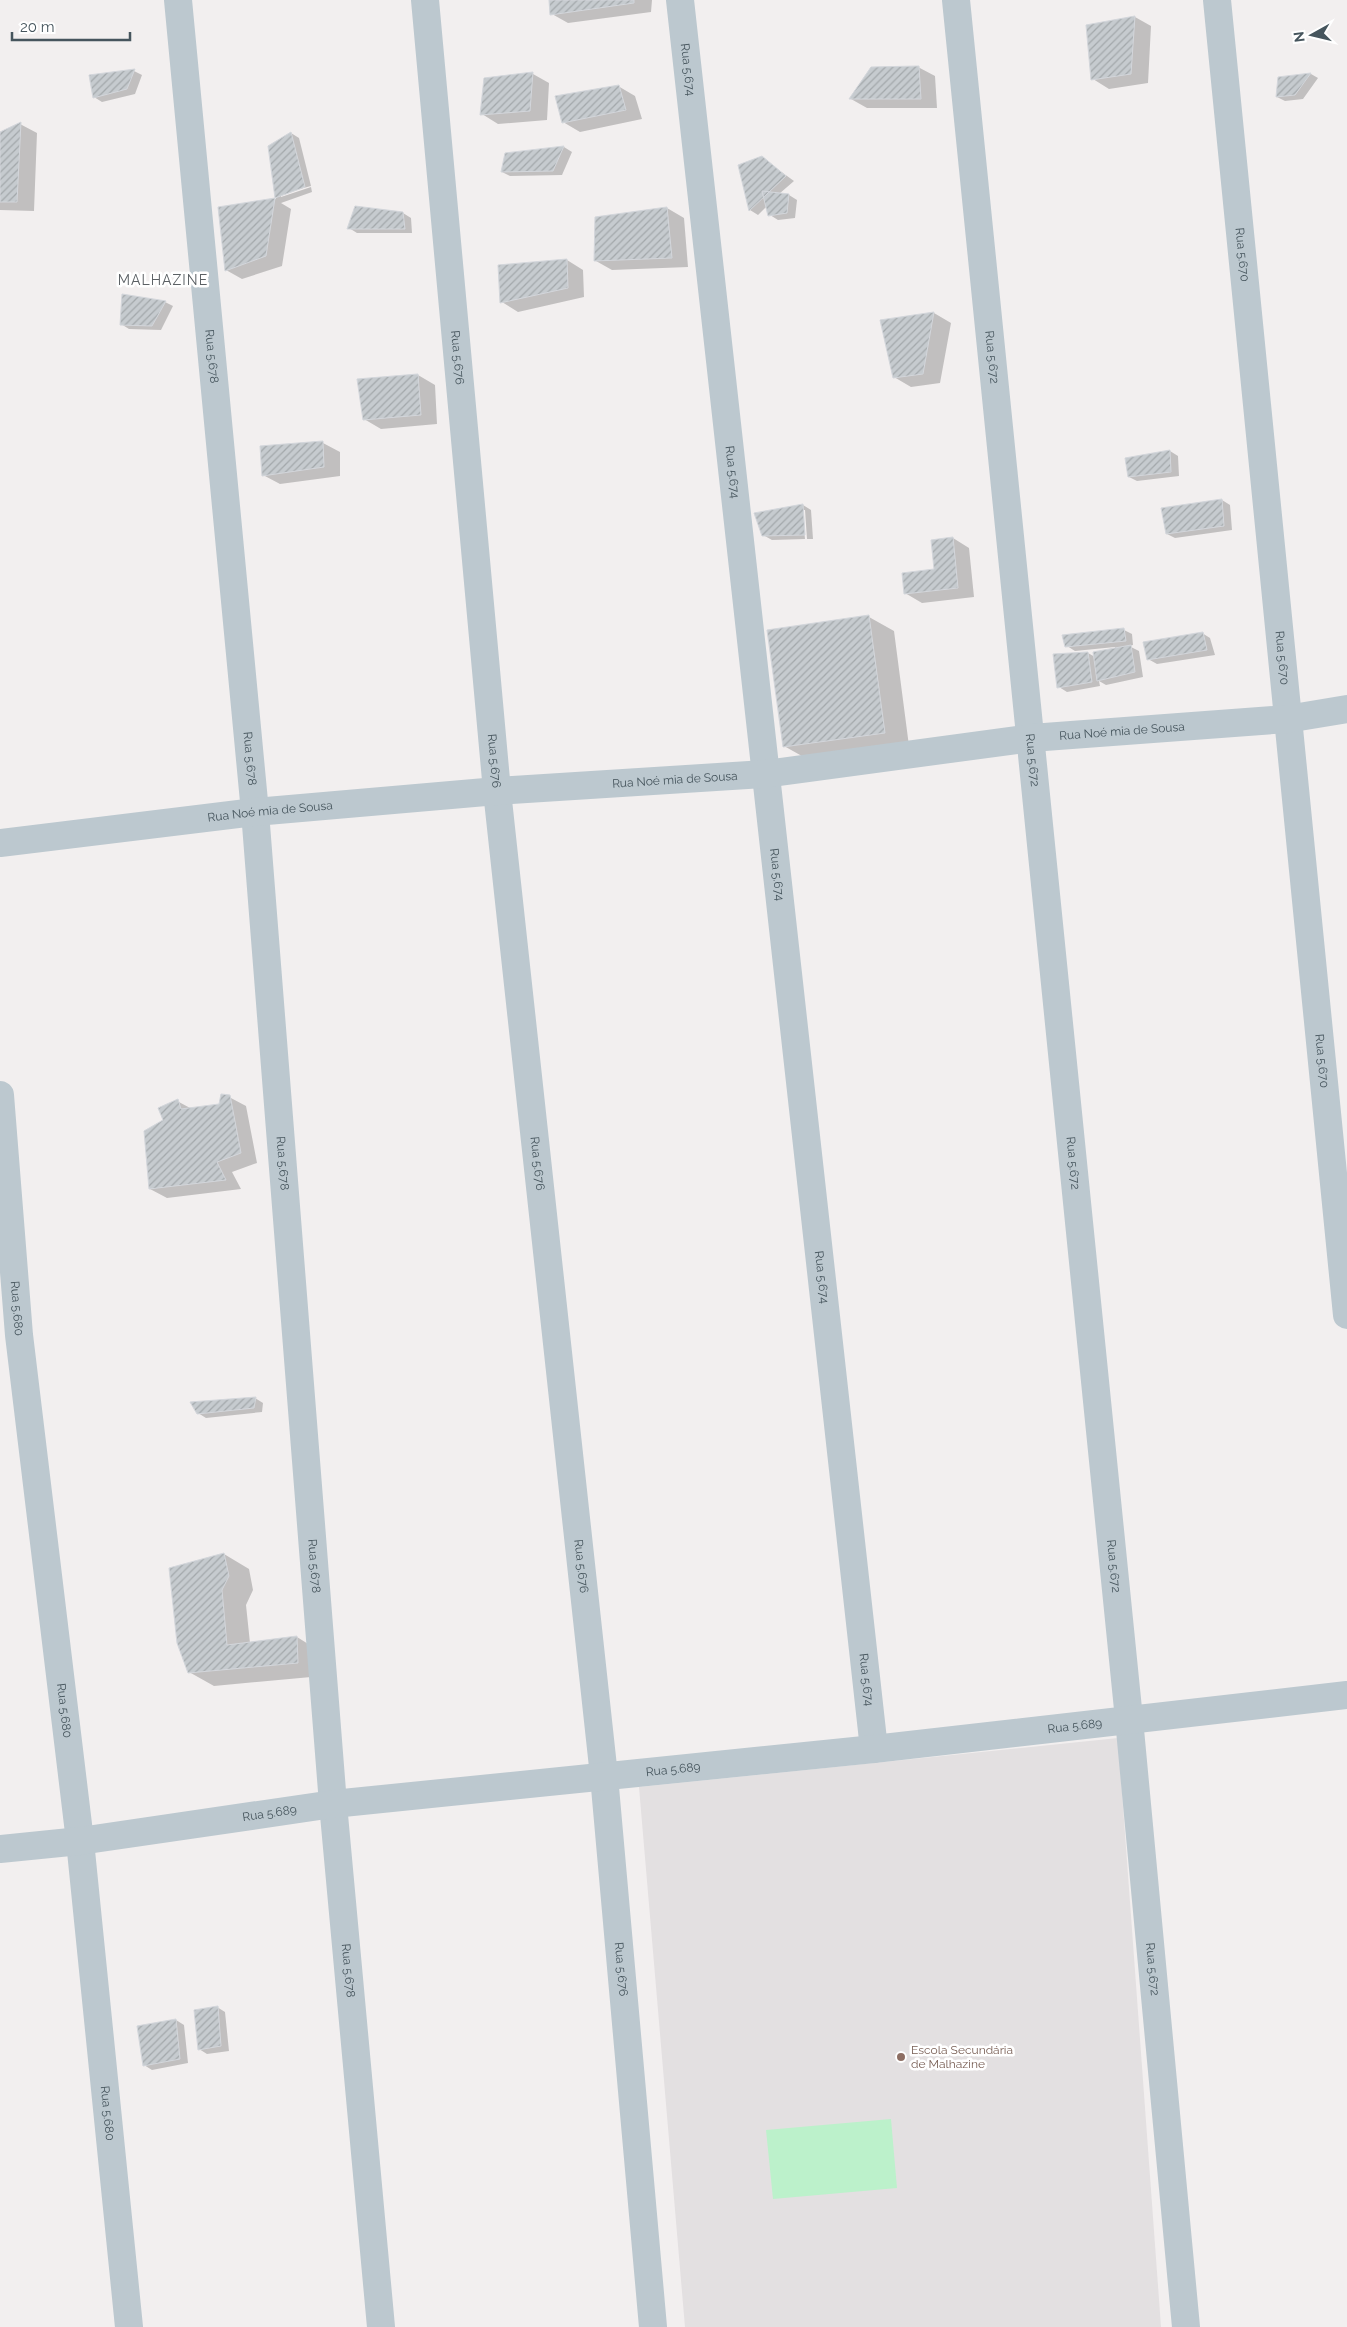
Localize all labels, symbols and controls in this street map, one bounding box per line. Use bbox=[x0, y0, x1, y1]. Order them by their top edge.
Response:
scale bar bbox=[12, 10, 130, 42]
north arrow bbox=[1287, 10, 1337, 60]
text: 20 m bbox=[20, 18, 55, 36]
text: N bbox=[1290, 30, 1308, 43]
street label: Rua 5.674 bbox=[678, 42, 698, 97]
street label: Rua 5.670 bbox=[1233, 227, 1252, 282]
district label: MALHAZINE bbox=[118, 272, 208, 288]
street label: Rua 5.678 bbox=[202, 329, 221, 384]
street label: Rua 5.676 bbox=[448, 330, 467, 385]
street label: Rua 5.672 bbox=[982, 330, 1002, 384]
street label: Rua 5.674 bbox=[722, 445, 742, 500]
street label: Rua 5.670 bbox=[1272, 630, 1292, 686]
street label: Rua Noé mia de Sousa bbox=[1059, 720, 1185, 743]
street label: Rua 5.678 bbox=[240, 731, 259, 786]
street label: Rua 5.676 bbox=[485, 733, 504, 789]
street label: Rua 5.672 bbox=[1023, 733, 1042, 787]
street label: Rua Noé mia de Sousa bbox=[612, 769, 738, 791]
street label: Rua Noé mia de Sousa bbox=[207, 798, 333, 825]
street label: Rua 5.674 bbox=[767, 848, 787, 902]
street label: Rua 5.670 bbox=[1312, 1033, 1332, 1089]
street label: Rua 5.678 bbox=[274, 1136, 292, 1191]
street label: Rua 5.676 bbox=[528, 1136, 547, 1191]
street label: Rua 5.672 bbox=[1063, 1136, 1083, 1190]
street label: Rua 5.674 bbox=[812, 1250, 832, 1305]
street label: Rua 5.680 bbox=[8, 1280, 26, 1336]
street label: Rua 5.676 bbox=[571, 1538, 591, 1594]
street label: Rua 5.678 bbox=[305, 1539, 323, 1594]
street label: Rua 5.672 bbox=[1104, 1539, 1123, 1593]
street label: Rua 5.674 bbox=[856, 1653, 876, 1707]
street label: Rua 5.680 bbox=[54, 1682, 75, 1739]
street label: Rua 5.689 bbox=[1047, 1716, 1103, 1736]
street label: Rua 5.689 bbox=[645, 1760, 701, 1779]
street label: Rua 5.689 bbox=[241, 1802, 298, 1824]
street label: Rua 5.676 bbox=[612, 1942, 631, 1997]
street label: Rua 5.672 bbox=[1143, 1942, 1162, 1996]
street label: Rua 5.678 bbox=[339, 1943, 358, 1998]
place label: Escola Secundária de Malhazine bbox=[911, 2043, 1013, 2071]
marker: Escola Secundária de Malhazine bbox=[895, 2051, 907, 2063]
street label: Rua 5.680 bbox=[98, 2085, 117, 2141]

